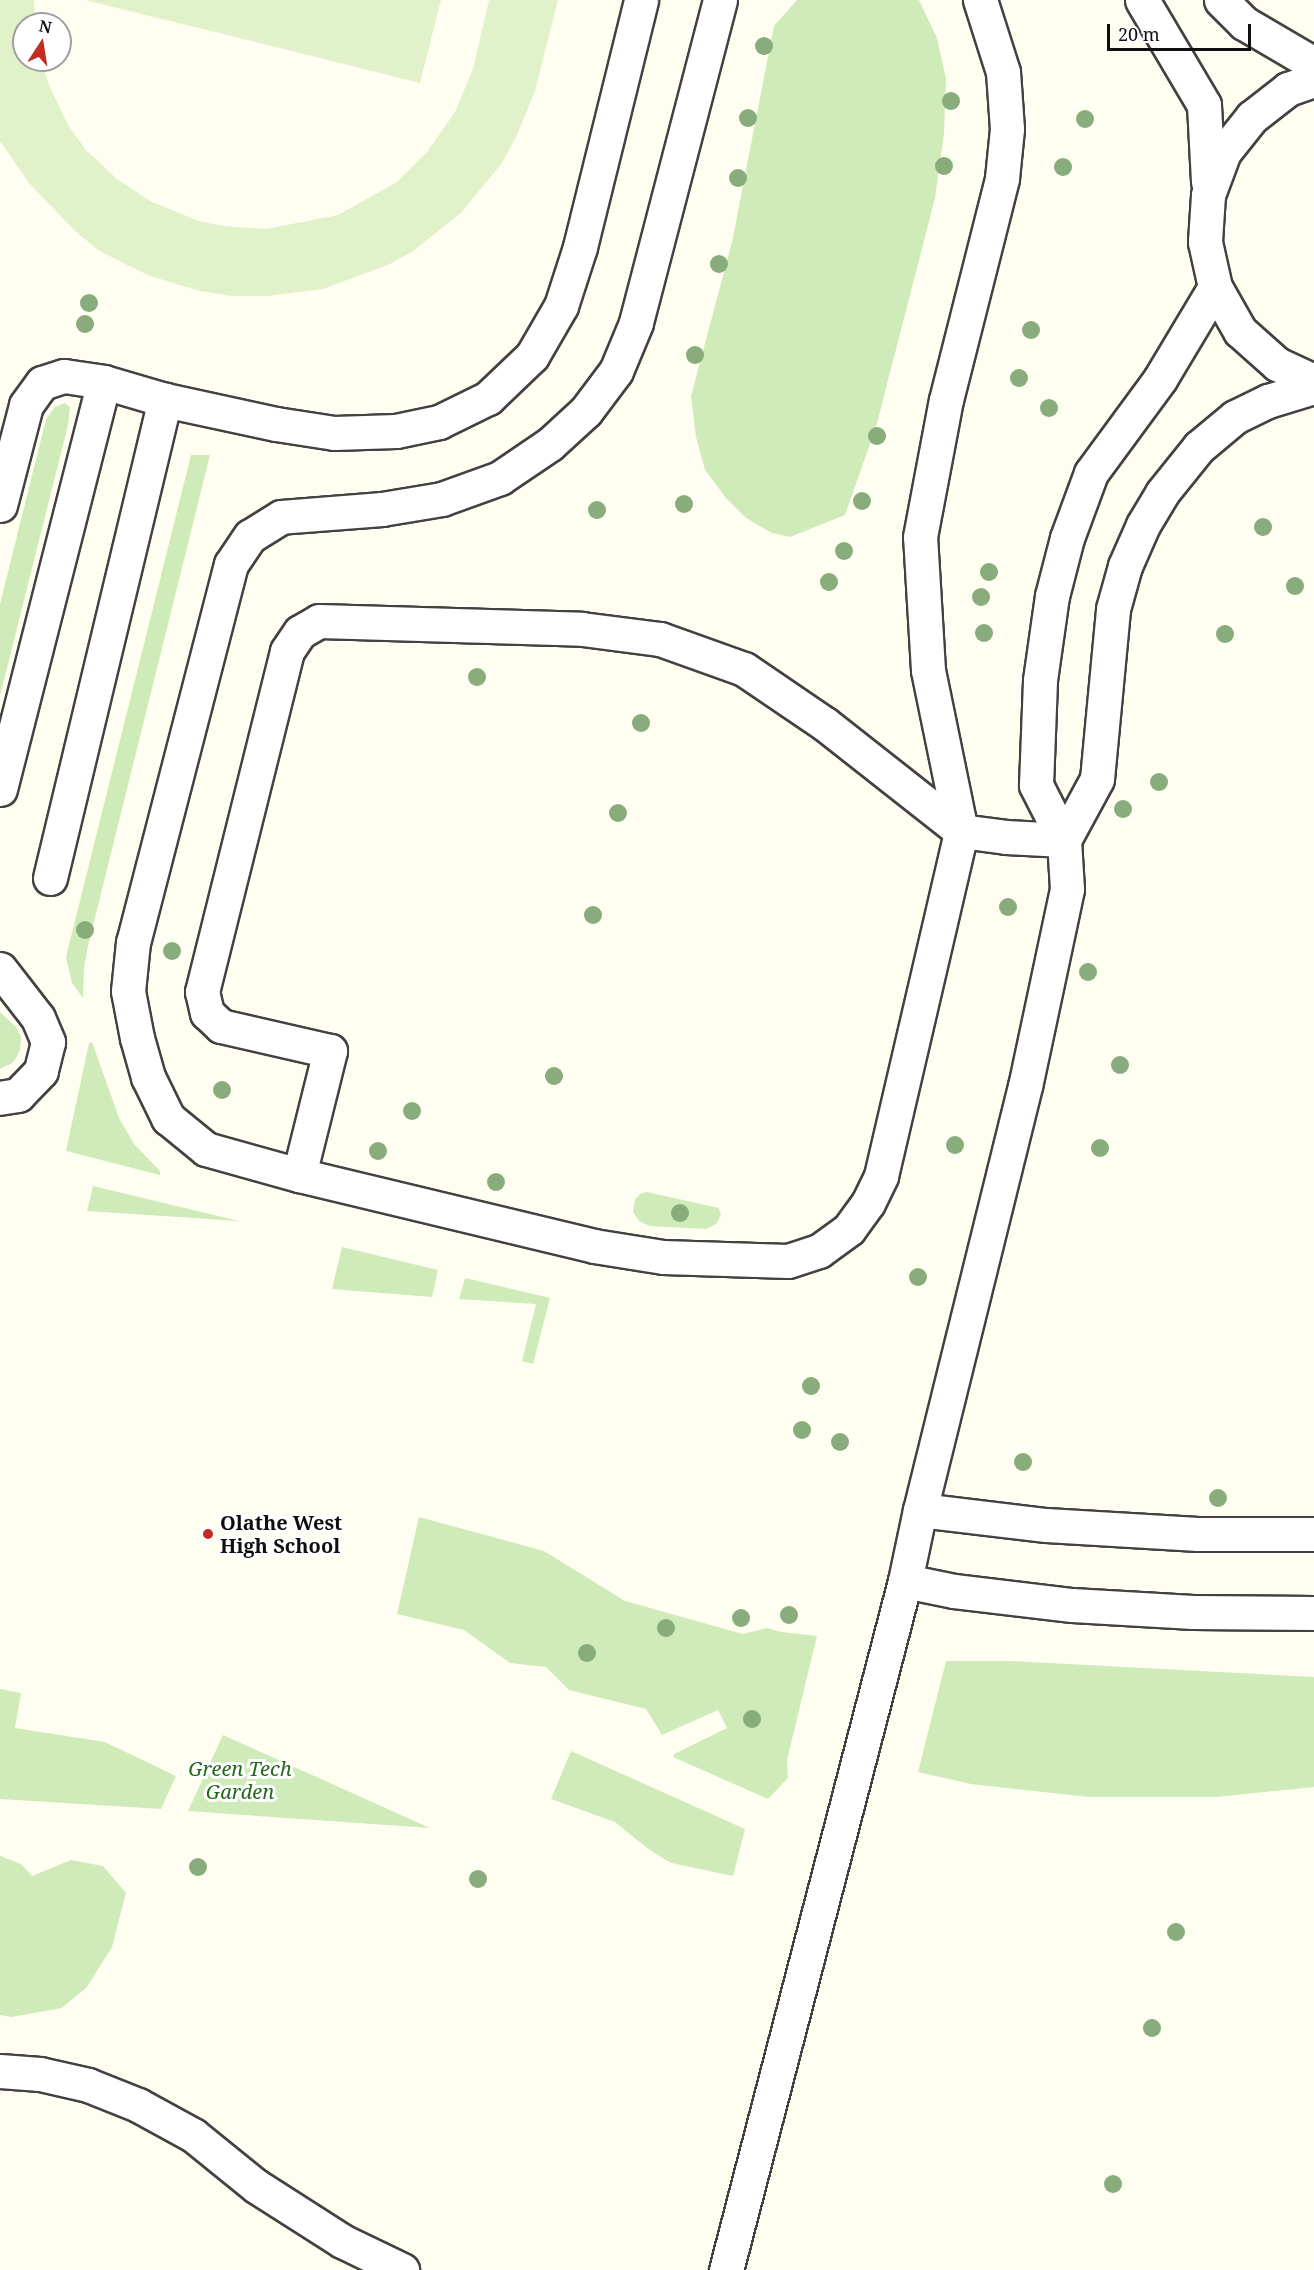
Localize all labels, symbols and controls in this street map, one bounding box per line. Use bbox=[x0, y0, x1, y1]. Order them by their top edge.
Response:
north arrow bbox=[12, 12, 72, 72]
scale bar bbox=[1110, 12, 1254, 50]
text: N bbox=[37, 14, 54, 38]
text: 20 m bbox=[1118, 22, 1160, 46]
place label: Olathe West High School bbox=[220, 1510, 342, 1557]
marker: Olathe West High School bbox=[201, 1527, 215, 1541]
park label: Green Tech Garden bbox=[188, 1757, 292, 1804]

